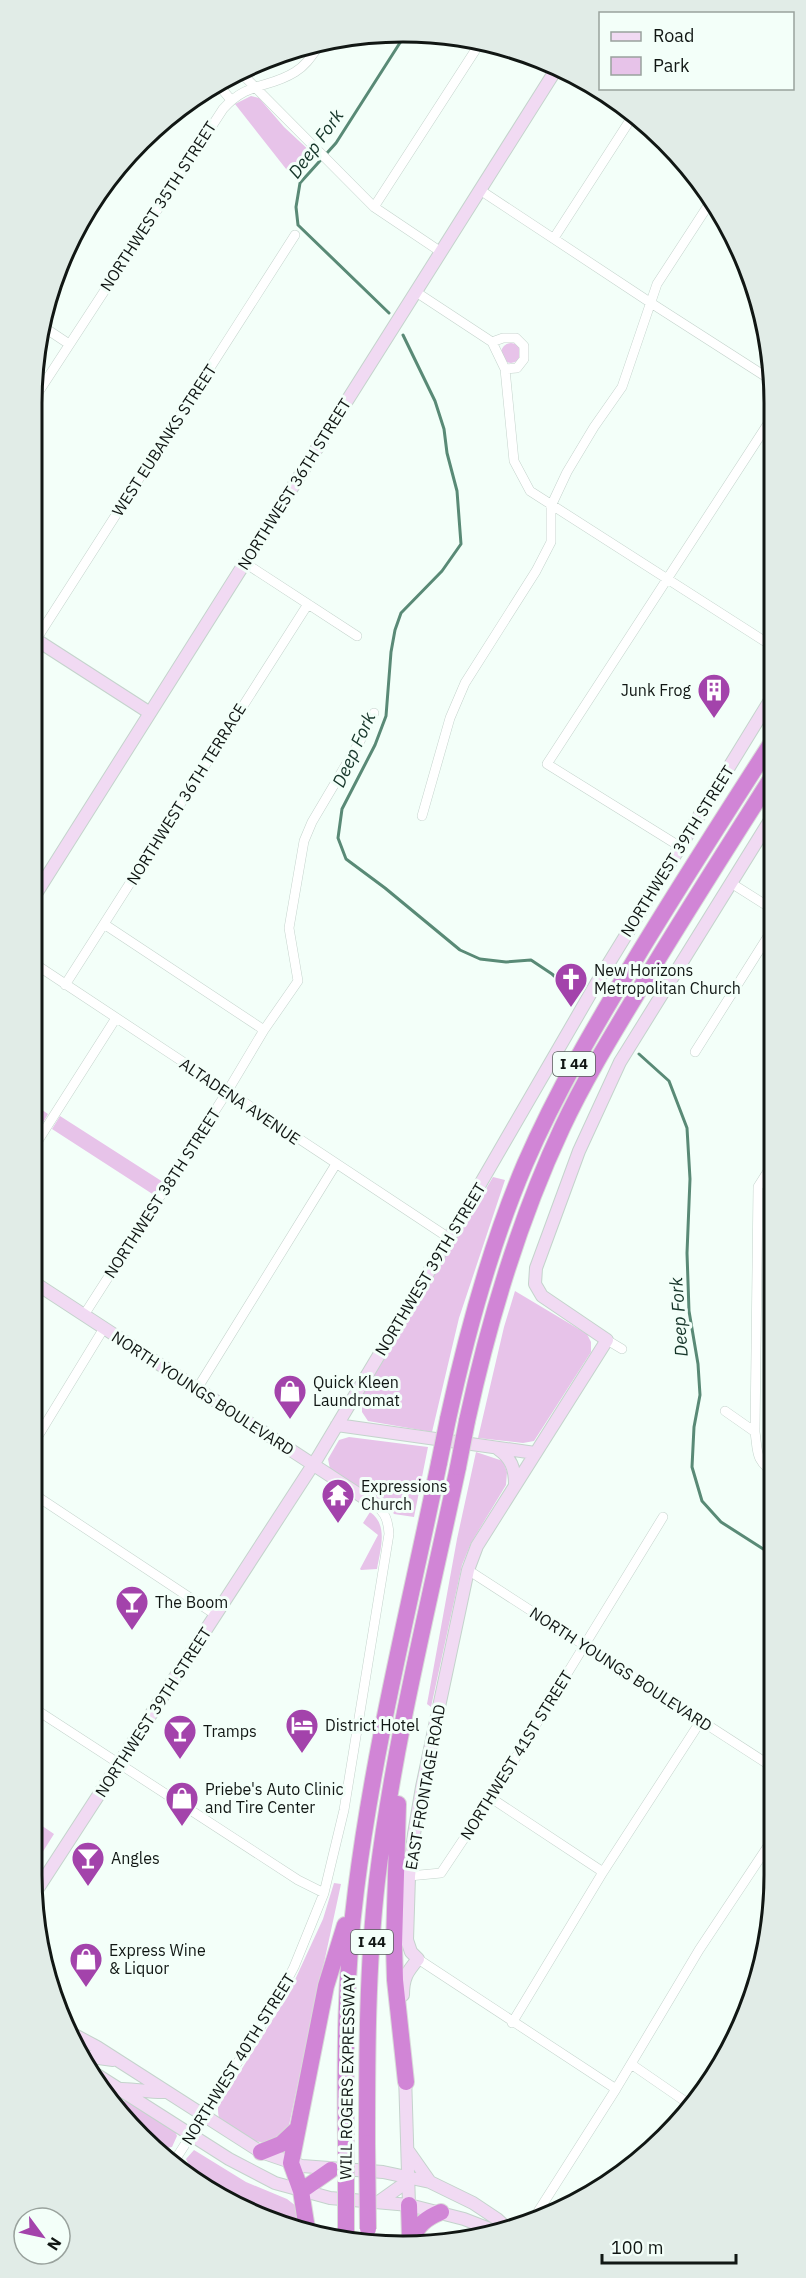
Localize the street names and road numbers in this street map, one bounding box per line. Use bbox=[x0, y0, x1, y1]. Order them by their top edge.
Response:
street label: NORTHWEST 35TH STREET bbox=[96, 117, 220, 295]
street label: WEST EUBANKS STREET bbox=[107, 360, 221, 520]
street label: NORTHWEST 36TH STREET bbox=[233, 395, 355, 573]
street label: NORTHWEST 36TH TERRACE bbox=[122, 700, 250, 888]
street label: NORTHWEST 39TH STREET bbox=[616, 762, 738, 940]
road number: I 44 bbox=[553, 1052, 595, 1076]
street label: ALTADENA AVENUE bbox=[176, 1053, 304, 1149]
street label: NORTHWEST 38TH STREET bbox=[100, 1104, 224, 1282]
street label: NORTHWEST 39TH STREET bbox=[370, 1179, 490, 1359]
street label: NORTH YOUNGS BOULEVARD bbox=[108, 1326, 298, 1460]
street label: NORTH YOUNGS BOULEVARD bbox=[526, 1602, 716, 1736]
street label: NORTHWEST 39TH STREET bbox=[91, 1623, 215, 1801]
street label: NORTHWEST 41ST STREET bbox=[456, 1667, 576, 1843]
street label: EAST FRONTAGE ROAD bbox=[401, 1703, 449, 1871]
road number: I 44 bbox=[351, 1930, 393, 1954]
street label: NORTHWEST 40TH STREET bbox=[177, 1970, 299, 2148]
street label: WILL ROGERS EXPRESSWAY bbox=[335, 1974, 359, 2180]

